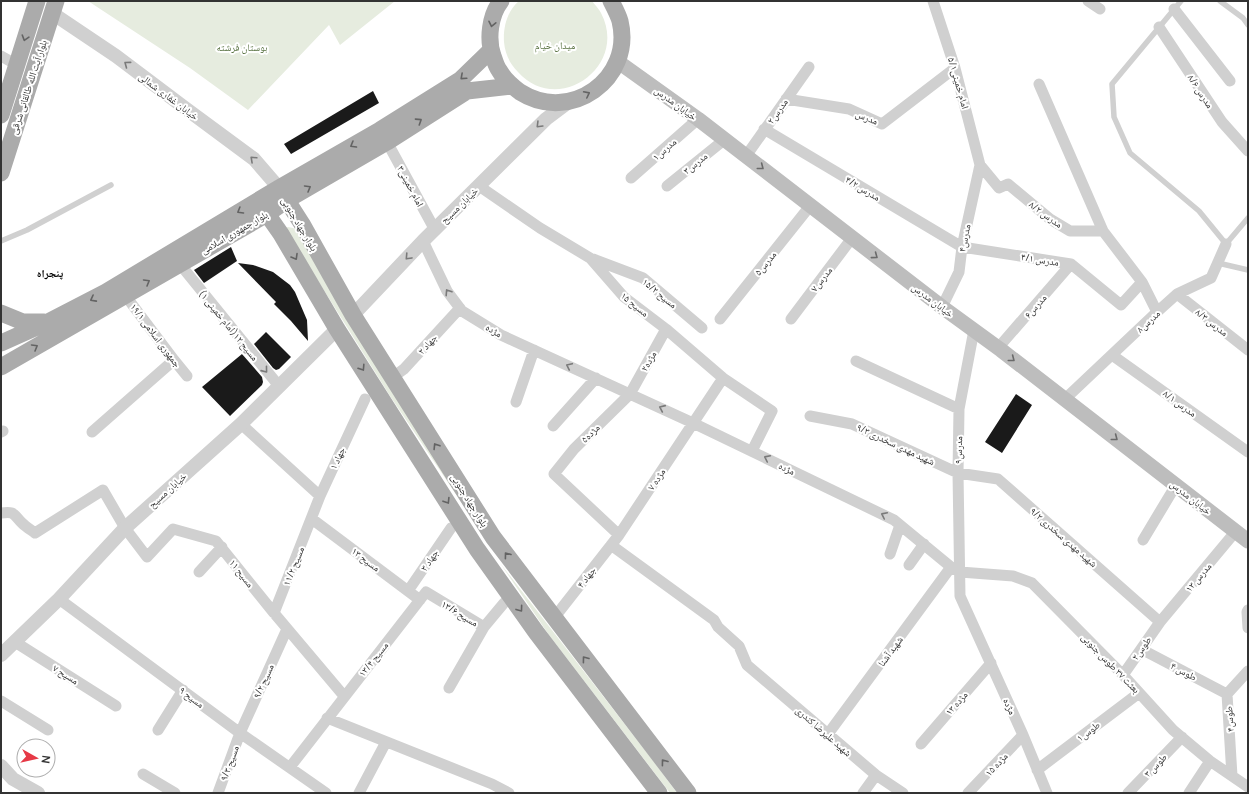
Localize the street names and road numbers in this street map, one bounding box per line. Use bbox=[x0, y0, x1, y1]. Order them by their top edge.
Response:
street label: بلوار آیت الله طالقانی شرقی bbox=[6, 38, 50, 136]
street label: امام خمینی۵/۱ bbox=[944, 56, 973, 111]
street label: خیابان غفاری شمالی bbox=[136, 69, 202, 123]
street label: مدرس ۸/۶ bbox=[1185, 71, 1217, 111]
street label: خیابان مدرس bbox=[652, 83, 700, 123]
street label: مدرس۲ bbox=[763, 95, 791, 126]
street label: مدرس bbox=[854, 106, 881, 128]
street label: مدرس۱ bbox=[649, 134, 679, 163]
street label: مدرس۳ bbox=[680, 149, 711, 177]
street label: امام خمینی۳ bbox=[393, 163, 428, 210]
street label: مدرس ۴/۲ bbox=[843, 172, 883, 204]
street label: خیابان مسیح bbox=[437, 183, 481, 226]
street label: بلوار جهاد جنوبی bbox=[278, 194, 322, 254]
street label: مدرس ۸/۲ bbox=[1026, 197, 1066, 231]
street label: بلوار جمهوری اسلامی bbox=[198, 207, 270, 257]
street label: مدرس۴ bbox=[954, 223, 974, 253]
street label: مدرس۵ bbox=[751, 247, 779, 278]
street label: مدرس ۴/۱ bbox=[1020, 249, 1060, 269]
street label: مدرس۷ bbox=[807, 263, 835, 294]
street label: مسیح ۱۵/۲ bbox=[640, 275, 681, 312]
street label: خیابان مدرس bbox=[909, 280, 957, 321]
street label: مسیح ۱۲(امام خمینی ۱) bbox=[195, 287, 262, 364]
street label: مسیح ۱۵ bbox=[618, 288, 652, 320]
street label: مدرس۶ bbox=[1021, 291, 1050, 321]
street label: جمهوری اسلامی ۱۹/۱ bbox=[127, 300, 185, 370]
street label: مدرس ۸/۳ bbox=[1193, 305, 1232, 340]
street label: مدرس۸ bbox=[1133, 306, 1163, 336]
street label: مژده bbox=[483, 320, 505, 340]
street label: جهاد ۲ bbox=[414, 330, 440, 357]
street label: مژده۲ bbox=[637, 348, 660, 374]
street label: مدرس ۸/۱ bbox=[1160, 386, 1200, 420]
street label: مژده۵ bbox=[578, 420, 603, 445]
street label: شهید مهدی سخدری ۹/۳ bbox=[855, 420, 938, 468]
street label: مدرس۹ bbox=[951, 436, 965, 464]
street label: جهاد ۱ bbox=[326, 444, 349, 472]
street label: مژده bbox=[776, 458, 798, 478]
street label: مژده ۷ bbox=[644, 465, 669, 493]
street label: خیابان مسیح bbox=[145, 469, 190, 511]
street label: بلوار جهاد جنوبی bbox=[448, 471, 492, 530]
street label: خیابان مدرس bbox=[1167, 476, 1215, 518]
street label: شهید مهدی سخدری ۹/۲ bbox=[1027, 504, 1101, 570]
street label: مسیح ۱۱/۲ bbox=[279, 544, 307, 588]
street label: مسیح ۱۳ bbox=[349, 544, 384, 575]
street label: جهاد ۳ bbox=[417, 546, 442, 574]
street label: مسیح ۱۱ bbox=[226, 556, 258, 590]
street label: مدرس ۱۳ bbox=[1182, 559, 1215, 595]
street label: جهاد ۴ bbox=[573, 563, 599, 591]
street label: مسیح ۱۳/۶ bbox=[439, 596, 481, 630]
street label: بعثت ۳۷ طوس جنوبی bbox=[1079, 630, 1144, 696]
street label: شهبد آشنا bbox=[874, 633, 906, 669]
street label: طوس۲ bbox=[1128, 633, 1154, 663]
street label: مسیح ۱۳/۴ bbox=[355, 638, 391, 679]
street label: طوس ۴ bbox=[1168, 658, 1200, 684]
street label: مسیح ۷ bbox=[50, 661, 82, 688]
street label: مسیح ۹/۲ bbox=[249, 661, 277, 700]
street label: مسیح ۹ bbox=[177, 683, 208, 711]
street label: مژده ۱۳ bbox=[942, 688, 971, 718]
street label: مژده bbox=[1000, 695, 1020, 717]
street label: شهید علیرضا کندری bbox=[793, 703, 855, 760]
street label: طوس۴ bbox=[1221, 705, 1237, 732]
street label: طوس۱ bbox=[1073, 717, 1103, 744]
street label: مسیح ۹/۳ bbox=[216, 743, 242, 782]
street label: مژده ۱۵ bbox=[981, 749, 1011, 779]
street label: طوس ۳ bbox=[1140, 750, 1170, 780]

